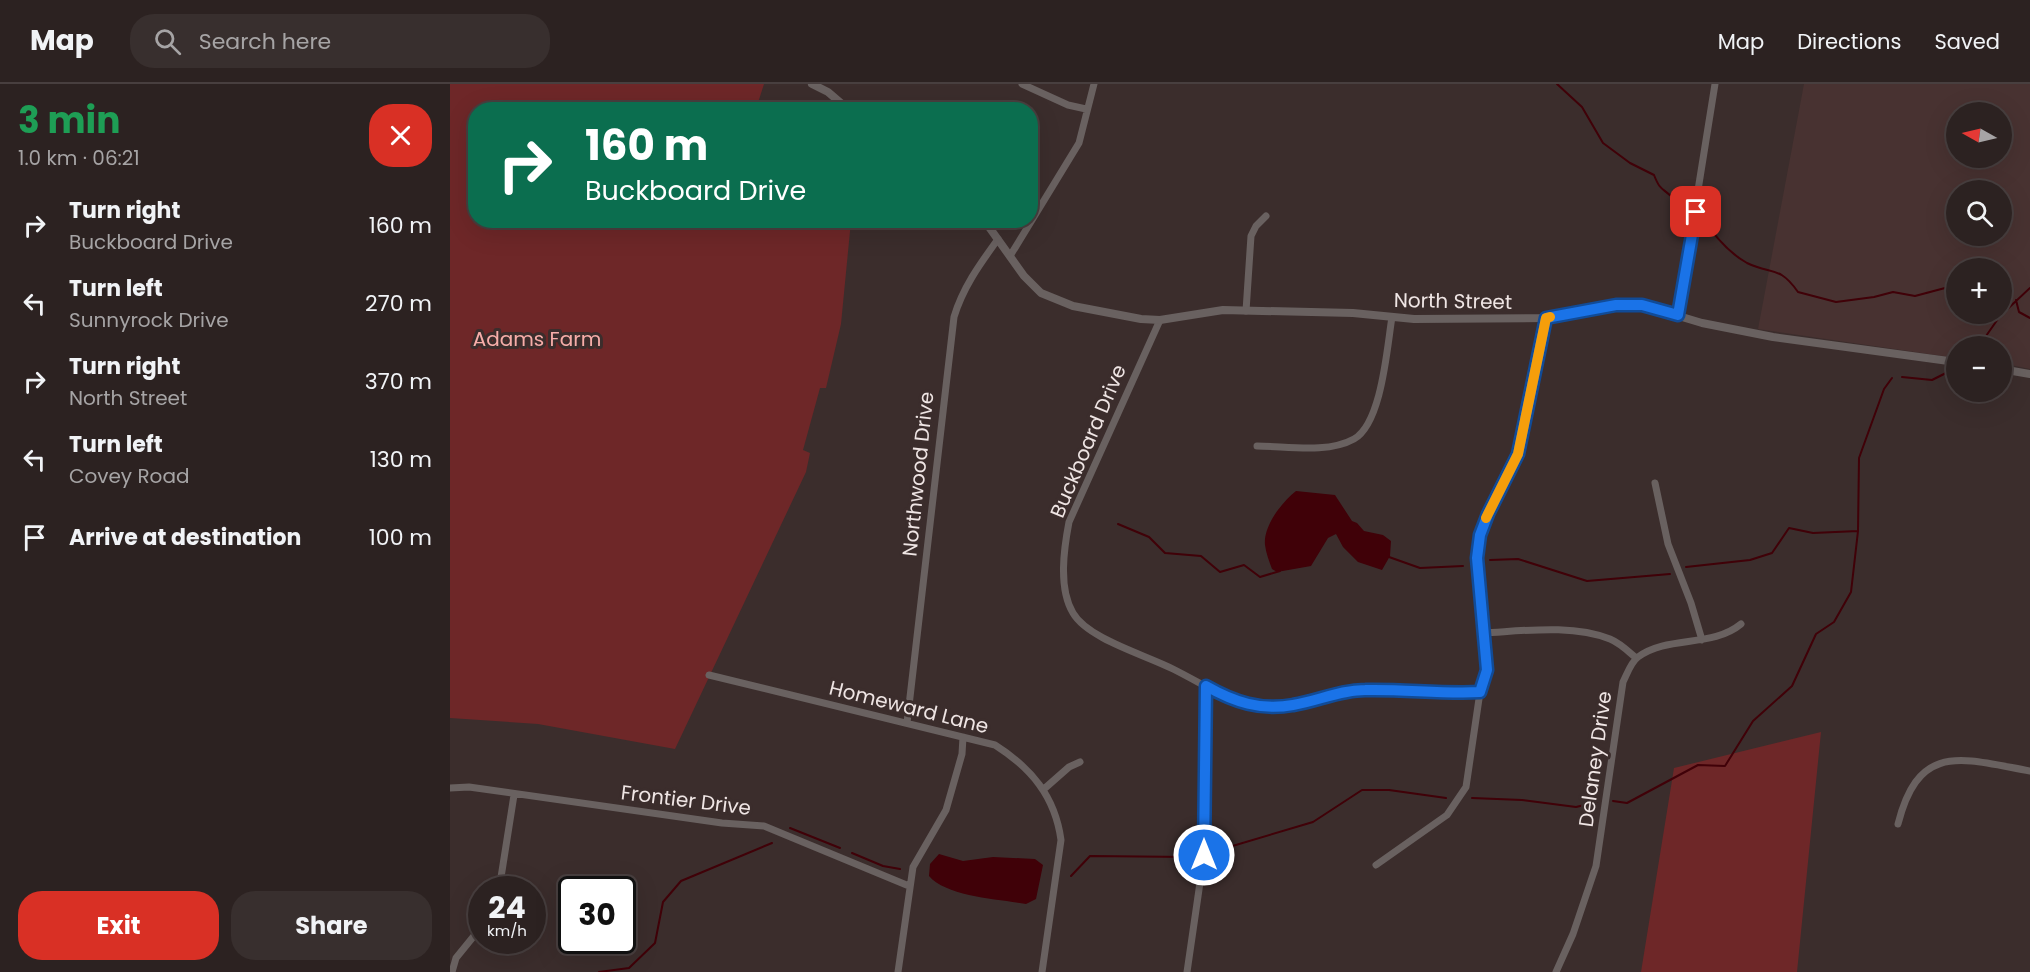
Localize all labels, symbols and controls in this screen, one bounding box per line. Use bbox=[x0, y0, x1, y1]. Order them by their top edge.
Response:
search box bbox=[130, 14, 550, 68]
text: Map bbox=[30, 21, 94, 60]
icon: search bbox=[151, 25, 184, 58]
text: Search here bbox=[199, 26, 331, 57]
text: Map bbox=[1718, 27, 1764, 56]
text: Directions bbox=[1797, 27, 1901, 56]
text: Saved bbox=[1934, 27, 2000, 56]
text: 3 min bbox=[18, 95, 120, 146]
north arrow bbox=[1946, 102, 2012, 168]
map controls bbox=[1946, 102, 2012, 402]
button: close bbox=[369, 104, 432, 167]
text: 160 m bbox=[585, 116, 708, 175]
icon: right bbox=[486, 126, 564, 204]
text: 1.0 km · 06:21 bbox=[18, 144, 140, 172]
text: Buckboard Drive bbox=[585, 172, 806, 209]
button: search bbox=[1946, 180, 2012, 246]
pin bbox=[1670, 186, 1721, 237]
text: Turn right bbox=[69, 195, 180, 226]
icon: arrive bbox=[1679, 195, 1712, 228]
icon: right bbox=[18, 209, 51, 242]
text: 160 m bbox=[369, 210, 432, 241]
text: Buckboard Drive bbox=[69, 228, 233, 256]
button: + bbox=[1946, 258, 2012, 324]
text: Turn left bbox=[69, 273, 163, 304]
street label: North Street bbox=[1394, 286, 1512, 316]
icon: left bbox=[18, 287, 51, 320]
text: 270 m bbox=[365, 288, 432, 319]
text: Sunnyrock Drive bbox=[69, 306, 229, 334]
park label: Adams Farm bbox=[473, 325, 601, 353]
button: − bbox=[1946, 336, 2012, 402]
text: Turn right bbox=[69, 351, 180, 382]
street label: Buckboard Drive bbox=[1043, 360, 1133, 522]
icon: right bbox=[18, 365, 51, 398]
text: 370 m bbox=[365, 366, 432, 397]
text: North Street bbox=[69, 384, 187, 412]
street label: Northwood Drive bbox=[895, 390, 941, 558]
text: Turn left bbox=[69, 429, 163, 460]
icon: left bbox=[18, 443, 51, 476]
text: 130 m bbox=[370, 444, 432, 475]
text: Covey Road bbox=[69, 462, 189, 490]
icon: arrive bbox=[18, 521, 51, 554]
text: Arrive at destination bbox=[69, 522, 301, 553]
text: 100 m bbox=[369, 522, 432, 553]
street label: Homeward Lane bbox=[826, 674, 992, 740]
street label: Delaney Drive bbox=[1572, 689, 1618, 829]
street label: Frontier Drive bbox=[619, 778, 753, 822]
position arrow bbox=[1172, 823, 1236, 887]
speed limit sign: 30 bbox=[558, 876, 636, 954]
text: 24 bbox=[488, 886, 526, 929]
button: Exit bbox=[18, 891, 219, 960]
button: Share bbox=[231, 891, 432, 960]
text: km/h bbox=[487, 920, 527, 941]

